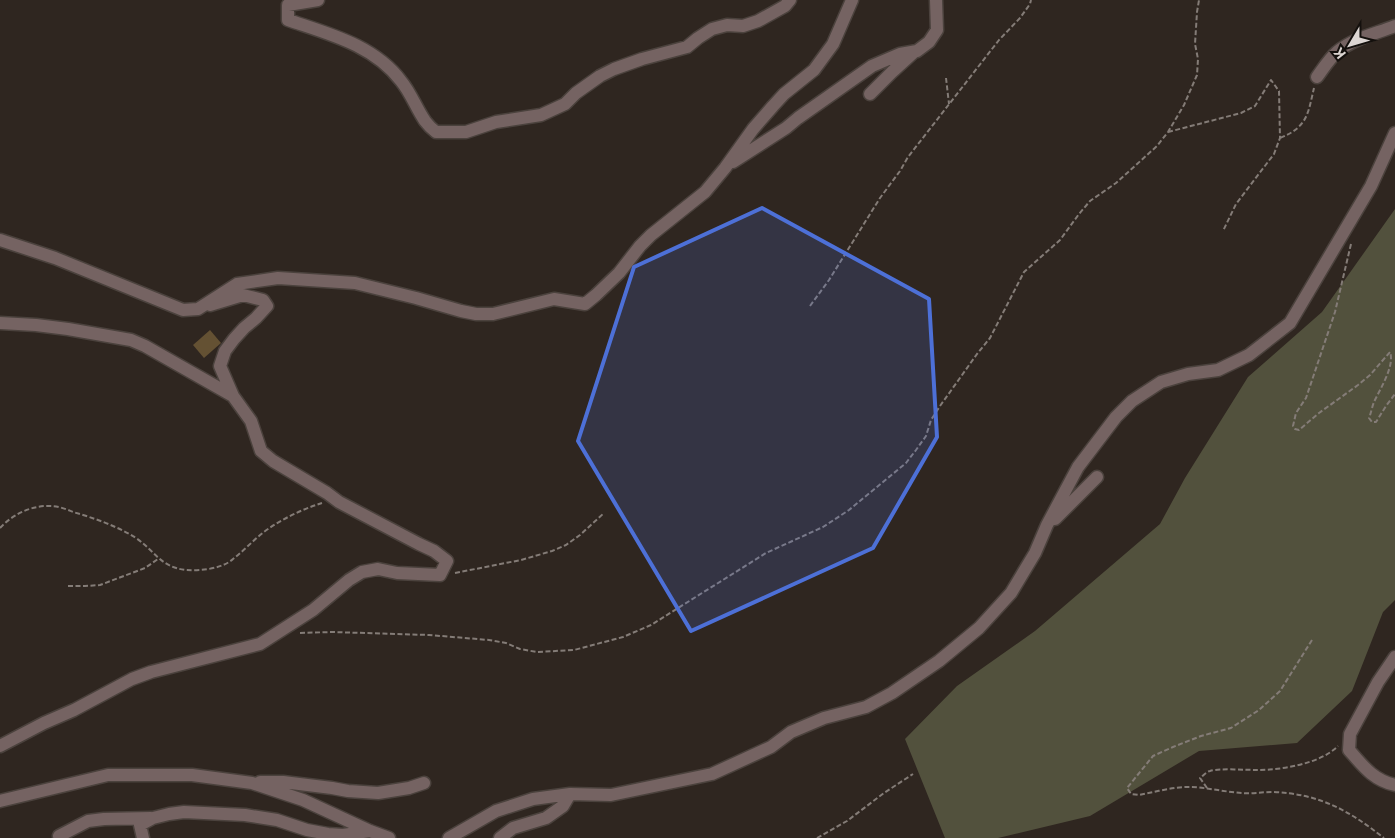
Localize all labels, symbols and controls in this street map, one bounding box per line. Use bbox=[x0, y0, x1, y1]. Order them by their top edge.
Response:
north arrow bbox=[1325, 20, 1375, 70]
text: K bbox=[1330, 44, 1349, 62]

